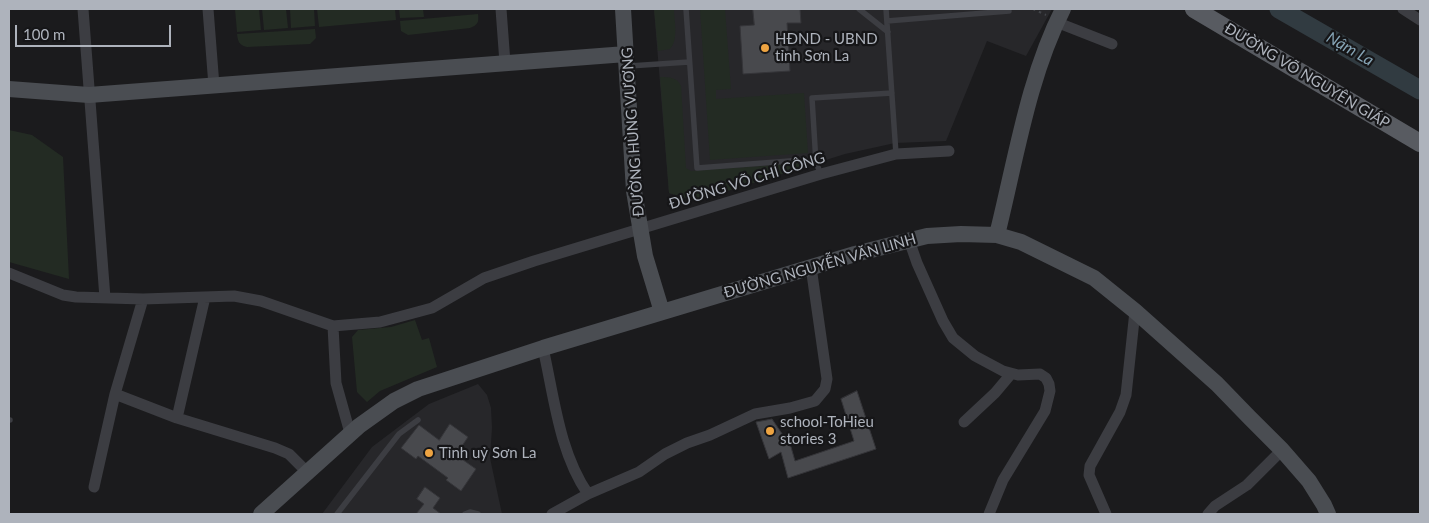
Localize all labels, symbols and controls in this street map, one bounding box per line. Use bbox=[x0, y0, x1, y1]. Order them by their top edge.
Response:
scale bar bbox=[18, 15, 174, 47]
street label: ĐƯỜNG VÕ NGUYÊN GIÁP bbox=[1221, 19, 1393, 133]
text: 100 m bbox=[23, 25, 65, 43]
water label: Nậm La bbox=[1323, 28, 1377, 70]
place label: HĐND - UBND tỉnh Sơn La bbox=[775, 30, 878, 65]
marker: HĐND - UBND tỉnh Sơn La bbox=[759, 42, 771, 54]
street label: ĐƯỜNG HÙNG VƯƠNG bbox=[618, 47, 648, 217]
street label: ĐƯỜNG VÕ CHÍ CÔNG bbox=[667, 149, 827, 213]
street label: ĐƯỜNG NGUYỄN VĂN LINH bbox=[722, 230, 918, 302]
place label: school-ToHieu stories 3 bbox=[780, 413, 874, 448]
marker: school-ToHieu stories 3 bbox=[764, 425, 776, 437]
place label: Tỉnh uỷ Sơn La bbox=[439, 444, 537, 462]
marker: Tỉnh uỷ Sơn La bbox=[423, 447, 435, 459]

